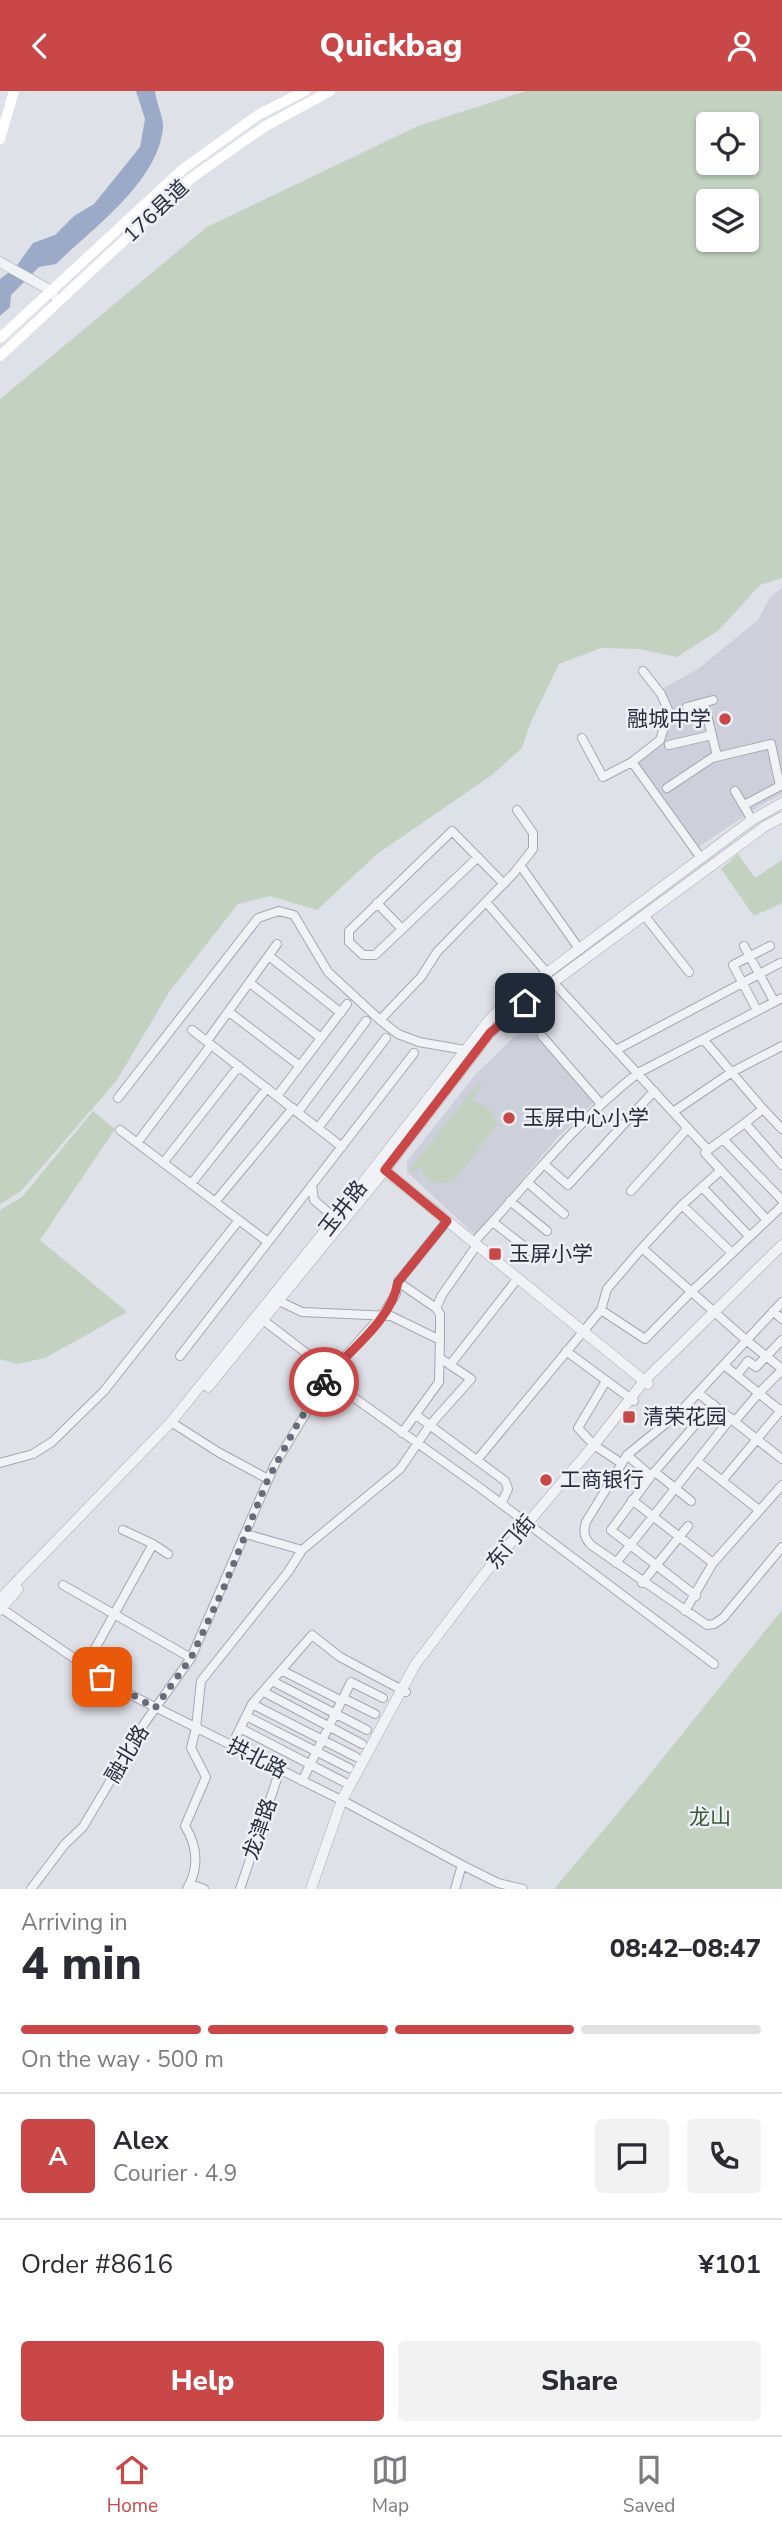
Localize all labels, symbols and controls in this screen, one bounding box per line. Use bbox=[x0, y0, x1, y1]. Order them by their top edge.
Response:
text: Quickbag bbox=[319, 24, 463, 67]
icon: back bbox=[21, 27, 59, 65]
icon: person bbox=[723, 27, 761, 65]
map controls bbox=[696, 112, 759, 252]
button: locate bbox=[696, 112, 759, 175]
street label: 176县道 bbox=[117, 174, 195, 248]
button: layers bbox=[696, 189, 759, 252]
place label: 融城中学 bbox=[627, 705, 711, 733]
marker: 融城中学 bbox=[717, 711, 733, 727]
pin bbox=[495, 973, 555, 1033]
icon: home bbox=[506, 984, 544, 1022]
place label: 玉屏中心小学 bbox=[523, 1104, 649, 1132]
marker: 玉屏中心小学 bbox=[501, 1110, 517, 1126]
street label: 玉井路 bbox=[313, 1175, 373, 1241]
place label: 玉屏小学 bbox=[509, 1240, 593, 1268]
marker: 玉屏小学 bbox=[487, 1246, 503, 1262]
courier bbox=[289, 1347, 359, 1417]
icon: bike bbox=[305, 1363, 343, 1401]
place label: 清荣花园 bbox=[643, 1403, 727, 1431]
marker: 清荣花园 bbox=[621, 1409, 637, 1425]
place label: 工商银行 bbox=[560, 1466, 644, 1494]
marker: 工商银行 bbox=[538, 1472, 554, 1488]
street label: 东门街 bbox=[480, 1509, 542, 1575]
pin bbox=[72, 1647, 132, 1707]
icon: bag bbox=[83, 1658, 121, 1696]
street label: 融北路 bbox=[99, 1720, 155, 1788]
street label: 拱北路 bbox=[223, 1731, 291, 1785]
street label: 龙津路 bbox=[237, 1795, 283, 1863]
park label: 龙山 bbox=[689, 1803, 731, 1831]
text: Arriving in bbox=[21, 1907, 128, 1938]
text: 08:42–08:47 bbox=[610, 1931, 761, 1966]
text: 4 min bbox=[21, 1932, 142, 1995]
text: On the way · 500 m bbox=[21, 2044, 224, 2075]
button: chat bbox=[595, 2119, 669, 2193]
button: phone bbox=[687, 2119, 761, 2193]
text: Alex bbox=[113, 2123, 169, 2158]
text: A bbox=[48, 2139, 68, 2174]
text: Courier · 4.9 bbox=[113, 2158, 237, 2189]
text: Order #8616 bbox=[21, 2247, 173, 2282]
text: ¥101 bbox=[699, 2247, 761, 2282]
button: Help bbox=[21, 2341, 384, 2421]
button: Share bbox=[398, 2341, 761, 2421]
tab: Home bbox=[107, 2451, 158, 2519]
tab: Map bbox=[371, 2451, 409, 2519]
tab: Saved bbox=[623, 2451, 675, 2519]

